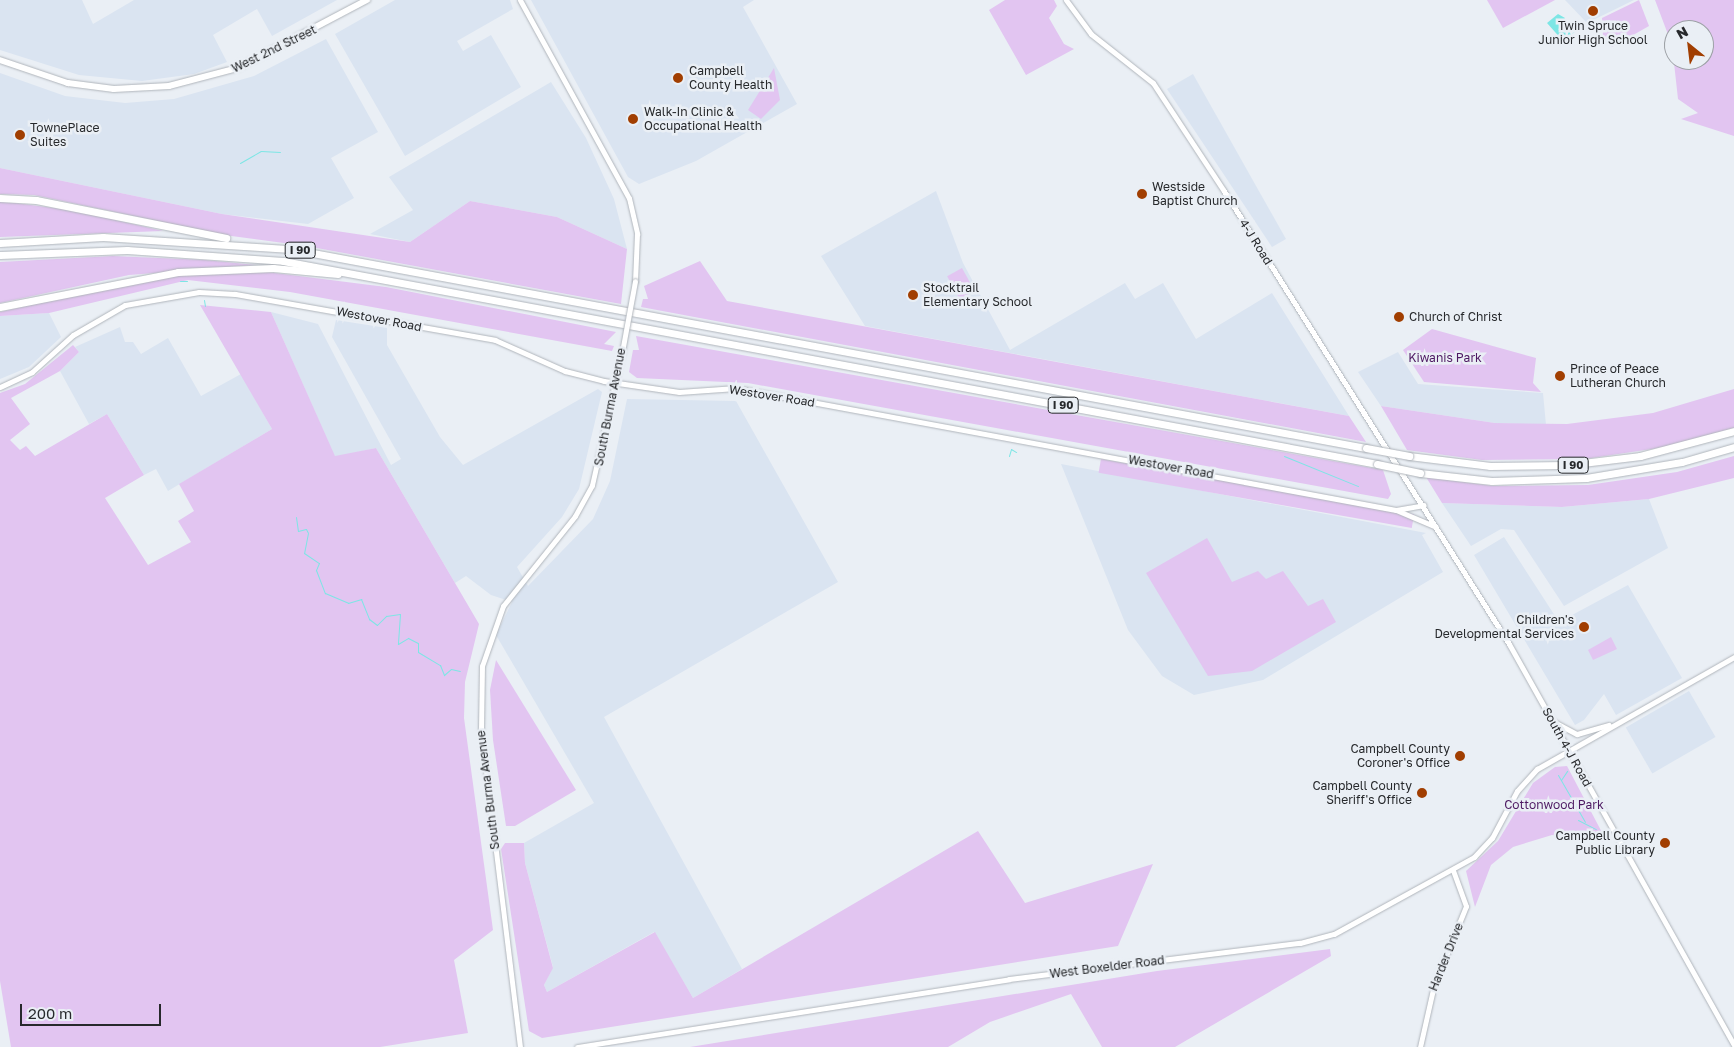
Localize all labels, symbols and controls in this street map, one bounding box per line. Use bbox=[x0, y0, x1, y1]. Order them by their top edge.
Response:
marker: Twin Spruce Junior High School bbox=[1587, 5, 1599, 17]
place label: Twin Spruce Junior High School bbox=[1538, 19, 1648, 47]
north arrow bbox=[1664, 20, 1714, 70]
street label: West 2nd Street bbox=[229, 22, 319, 76]
text: N bbox=[1673, 22, 1691, 42]
place label: Campbell County Health bbox=[689, 64, 772, 92]
marker: Campbell County Health bbox=[671, 71, 685, 85]
place label: Walk-In Clinic & Occupational Health bbox=[644, 105, 762, 133]
marker: Walk-In Clinic & Occupational Health bbox=[626, 112, 640, 126]
place label: TownePlace Suites bbox=[30, 121, 99, 149]
marker: TownePlace Suites bbox=[14, 129, 26, 141]
place label: Westside Baptist Church bbox=[1152, 180, 1238, 208]
marker: Westside Baptist Church bbox=[1136, 188, 1148, 200]
street label: 4-J Road bbox=[1236, 217, 1276, 267]
road number: I 90 bbox=[284, 242, 316, 258]
place label: Stocktrail Elementary School bbox=[923, 281, 1032, 309]
marker: Stocktrail Elementary School bbox=[907, 289, 919, 301]
street label: Westover Road bbox=[335, 304, 423, 334]
place label: Church of Christ bbox=[1409, 310, 1502, 324]
marker: Church of Christ bbox=[1393, 311, 1405, 323]
street label: South Burma Avenue bbox=[591, 347, 629, 467]
park label: Kiwanis Park bbox=[1408, 351, 1482, 365]
place label: Prince of Peace Lutheran Church bbox=[1570, 362, 1666, 390]
marker: Prince of Peace Lutheran Church bbox=[1554, 370, 1566, 382]
street label: Westover Road bbox=[728, 382, 816, 410]
road number: I 90 bbox=[1047, 396, 1079, 414]
street label: Westover Road bbox=[1127, 452, 1215, 482]
road number: I 90 bbox=[1557, 456, 1589, 474]
place label: Children's Developmental Services bbox=[1434, 613, 1574, 641]
marker: Children's Developmental Services bbox=[1578, 621, 1590, 633]
street label: South 4-J Road bbox=[1539, 705, 1595, 789]
street label: South Burma Avenue bbox=[474, 730, 502, 850]
place label: Campbell County Coroner's Office bbox=[1350, 742, 1450, 770]
marker: Campbell County Coroner's Office bbox=[1454, 750, 1466, 762]
place label: Campbell County Sheriff's Office bbox=[1312, 779, 1412, 807]
marker: Campbell County Sheriff's Office bbox=[1416, 787, 1428, 799]
park label: Cottonwood Park bbox=[1504, 798, 1604, 812]
place label: Campbell County Public Library bbox=[1555, 829, 1655, 857]
marker: Campbell County Public Library bbox=[1659, 837, 1671, 849]
street label: Harder Drive bbox=[1426, 921, 1466, 993]
street label: West Boxelder Road bbox=[1049, 953, 1165, 981]
scale bar bbox=[22, 994, 164, 1026]
text: 200 m bbox=[28, 1004, 72, 1022]

